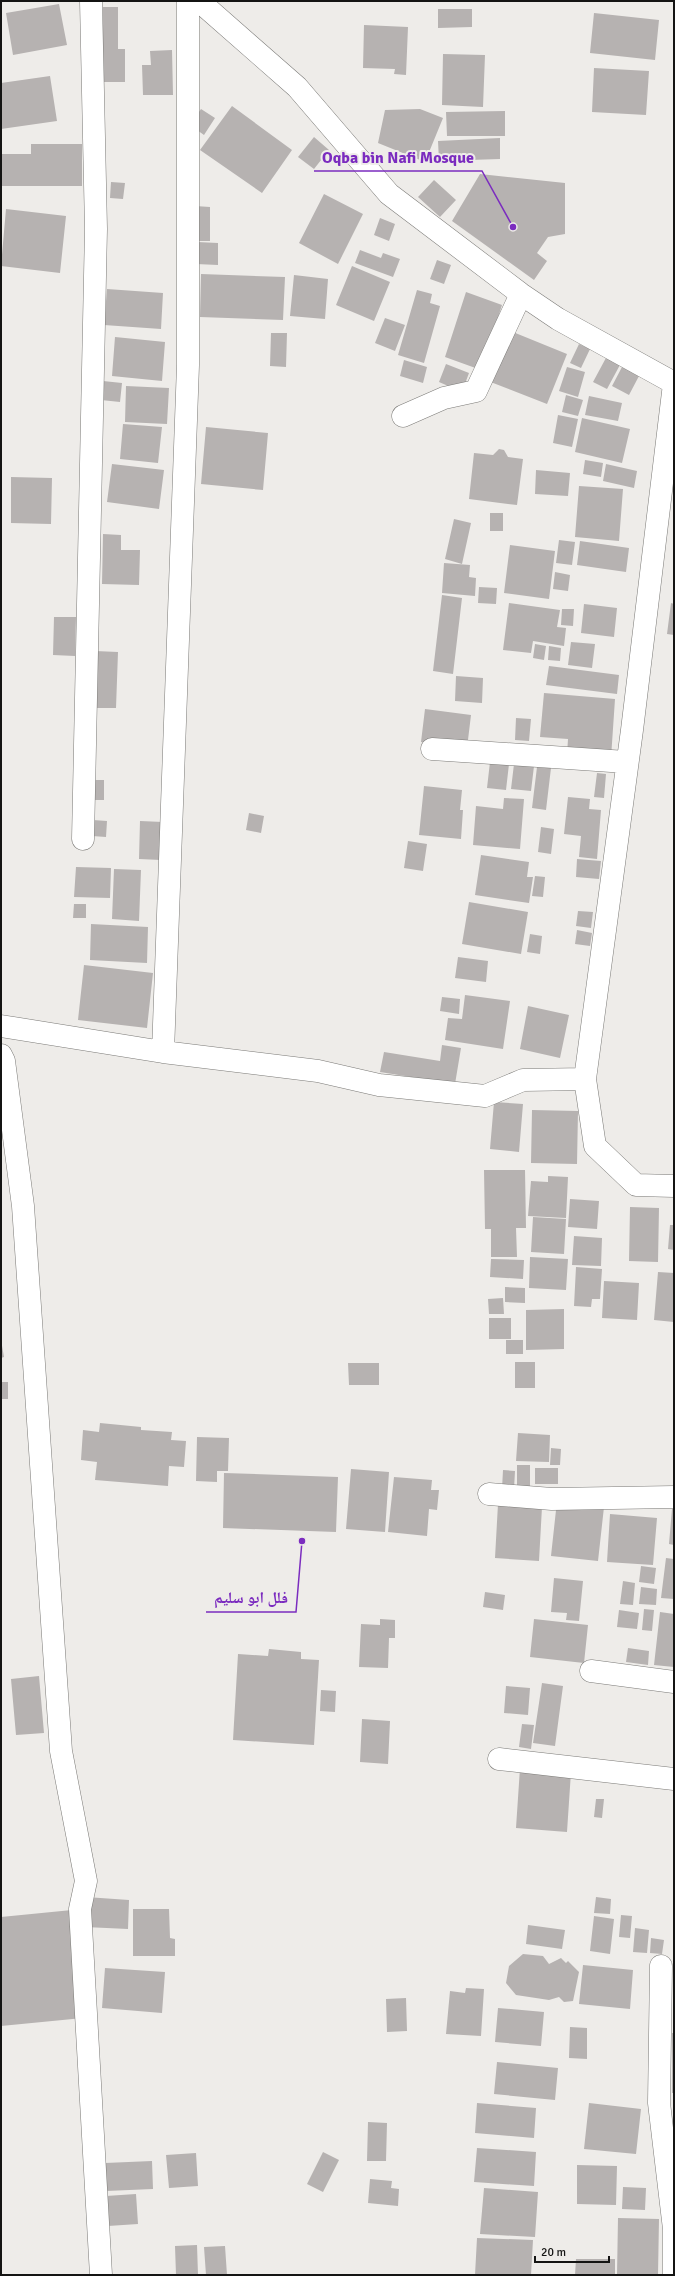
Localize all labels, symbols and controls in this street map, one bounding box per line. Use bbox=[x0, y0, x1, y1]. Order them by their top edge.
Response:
callout: Oqba bin Nafi Mosque bbox=[314, 143, 482, 171]
text: Oqba bin Nafi Mosque bbox=[322, 148, 474, 168]
callout: فلل ابو سليم bbox=[206, 1584, 296, 1612]
text: فلل ابو سليم bbox=[214, 1588, 288, 1609]
scale bar bbox=[535, 2238, 609, 2264]
text: 20 m bbox=[541, 2245, 566, 2260]

